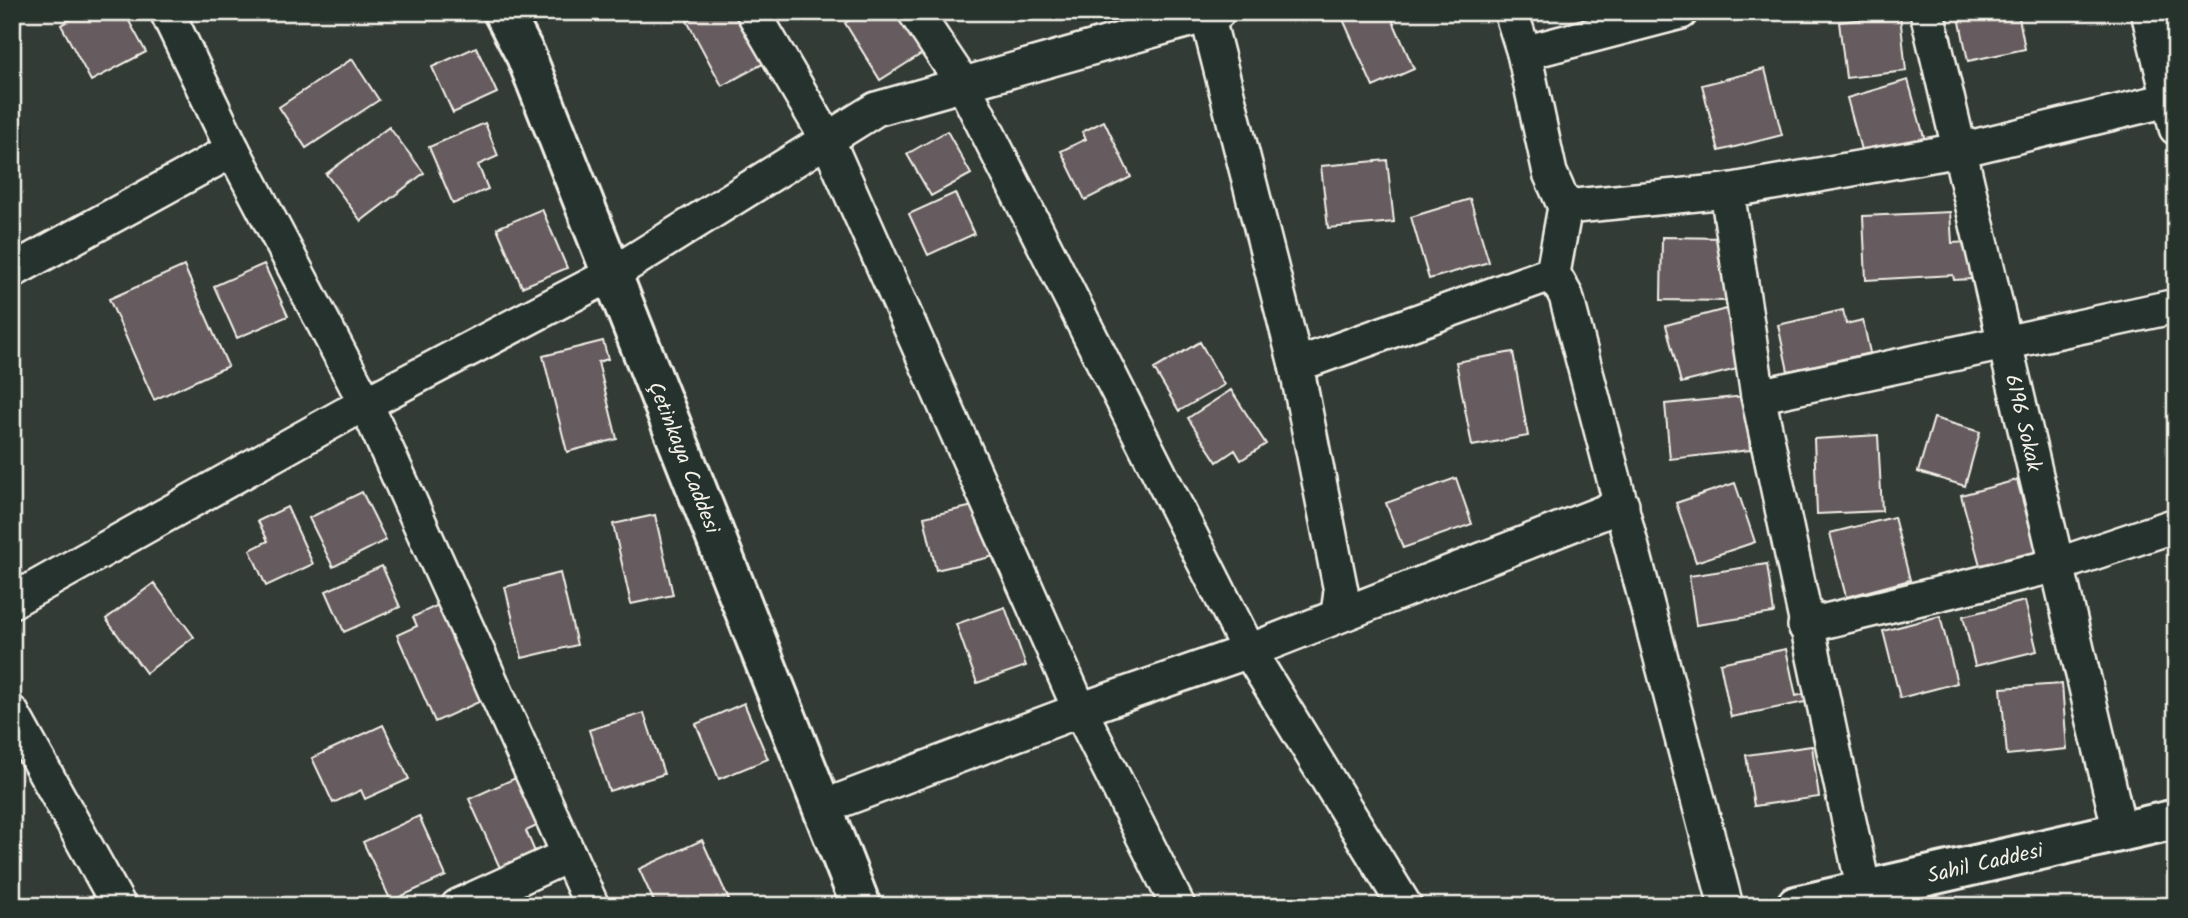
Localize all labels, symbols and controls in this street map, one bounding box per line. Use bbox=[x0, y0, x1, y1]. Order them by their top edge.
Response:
street label: 6196 Sokak bbox=[1995, 371, 2050, 475]
street label: Çetinkaya Caddesi bbox=[638, 377, 728, 540]
street label: Sahil Caddesi bbox=[1924, 835, 2047, 893]

